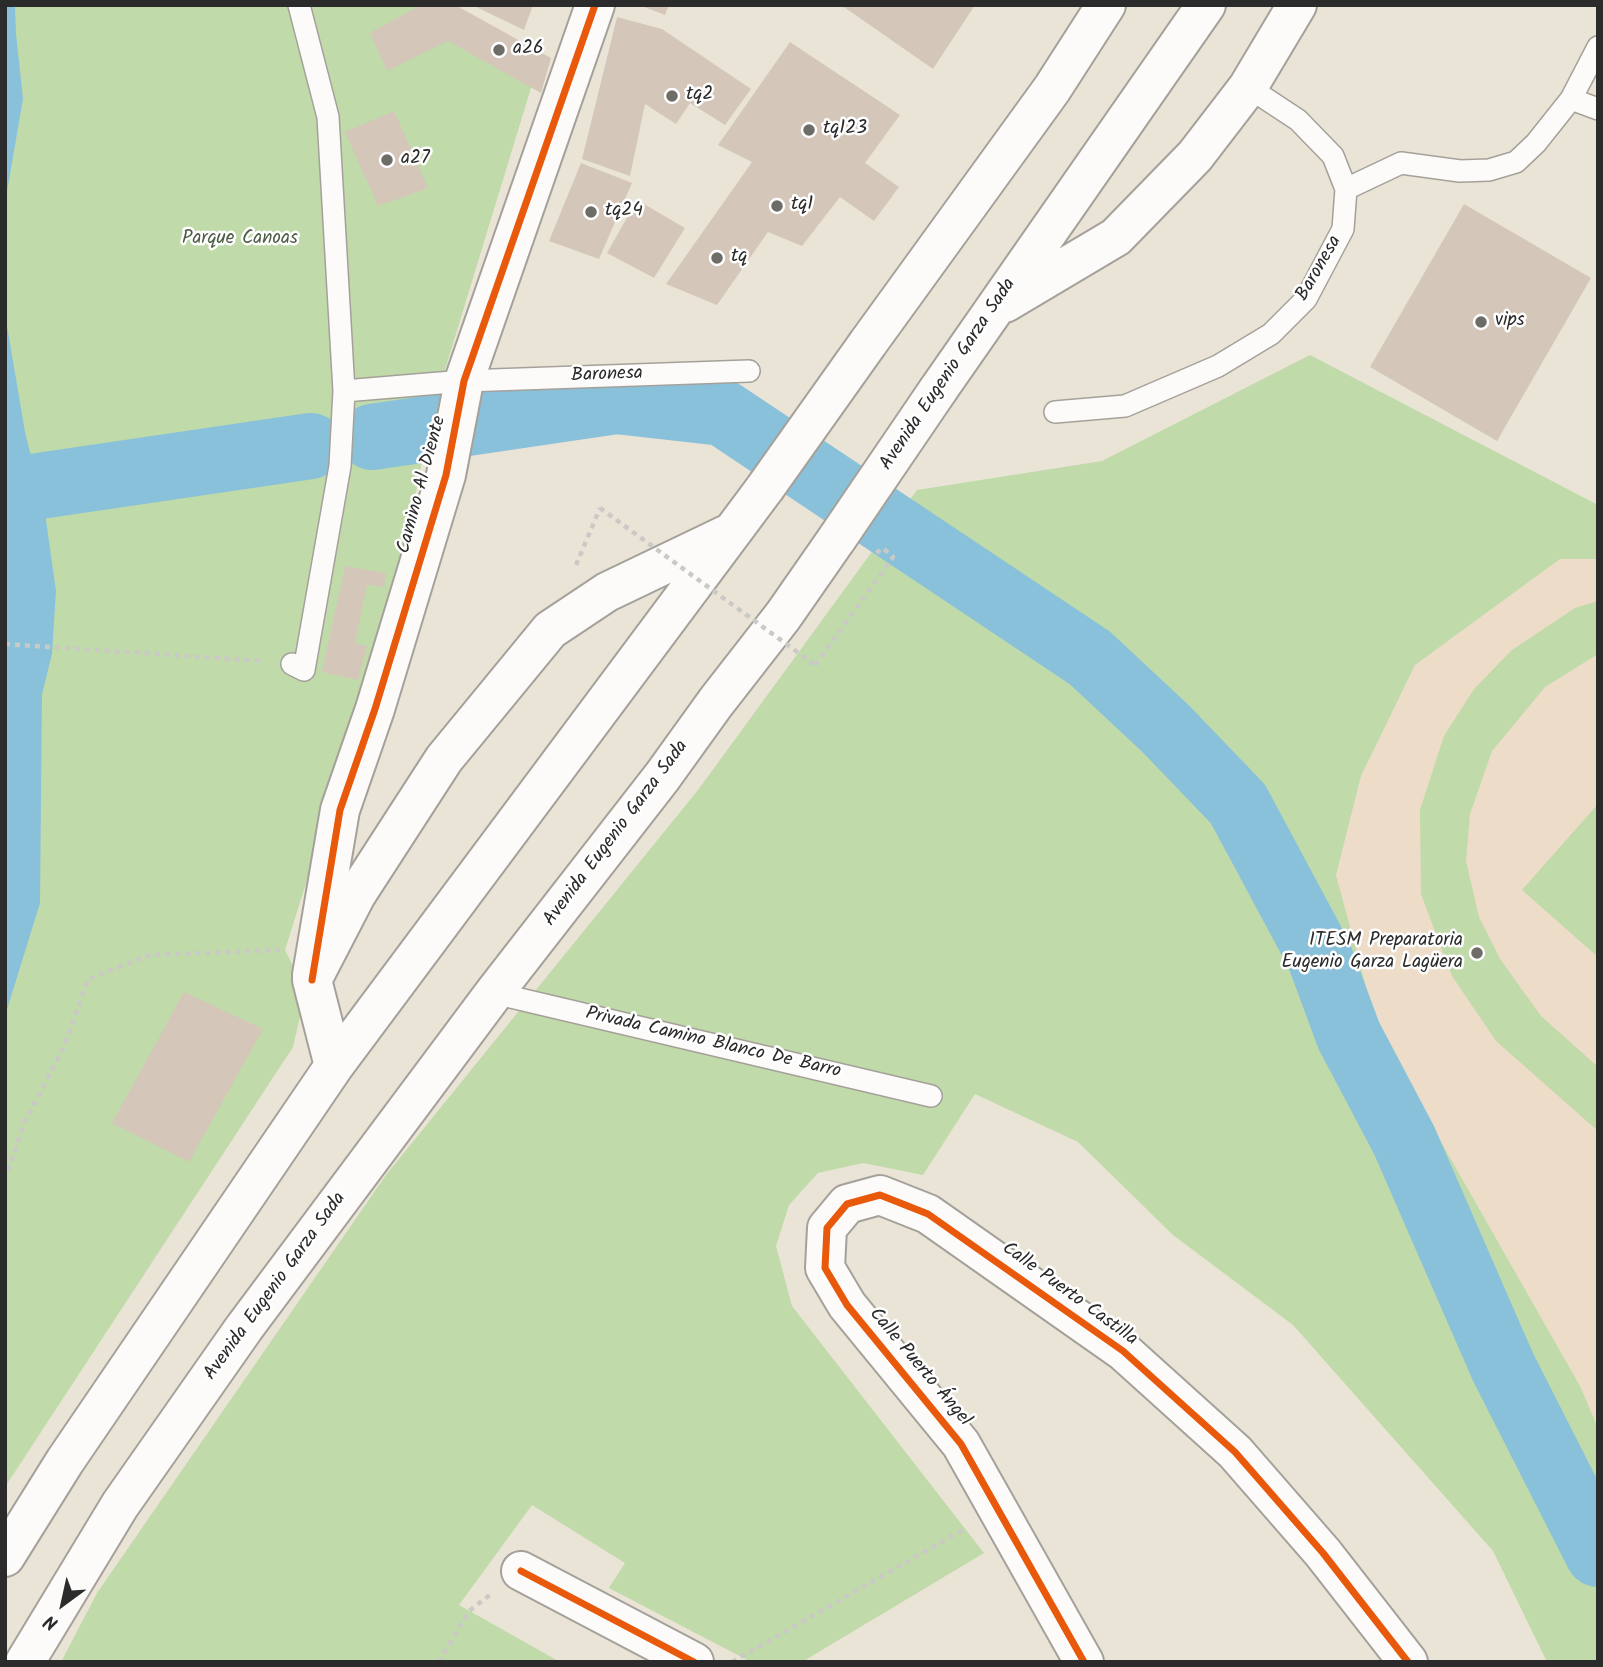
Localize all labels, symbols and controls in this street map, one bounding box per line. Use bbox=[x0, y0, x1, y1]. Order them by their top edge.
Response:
place label: a26 bbox=[513, 39, 544, 61]
marker: a26 bbox=[491, 42, 507, 58]
place label: tq2 bbox=[686, 85, 713, 107]
marker: tq2 bbox=[664, 88, 680, 104]
place label: tq123 bbox=[823, 119, 867, 141]
marker: tq123 bbox=[801, 122, 817, 138]
place label: a27 bbox=[401, 149, 430, 171]
marker: a27 bbox=[379, 152, 395, 168]
place label: tq1 bbox=[791, 195, 813, 217]
marker: tq1 bbox=[769, 198, 785, 214]
place label: tq24 bbox=[605, 201, 643, 223]
marker: tq24 bbox=[583, 204, 599, 220]
park label: Parque Canoas bbox=[182, 229, 298, 251]
street label: Baronesa bbox=[1292, 232, 1348, 306]
place label: tq bbox=[731, 247, 747, 269]
marker: tq bbox=[709, 250, 725, 266]
street label: Avenida Eugenio Garza Sada bbox=[876, 275, 1022, 475]
place label: vips bbox=[1495, 311, 1525, 333]
marker: vips bbox=[1473, 314, 1489, 330]
street label: Baronesa bbox=[571, 363, 643, 389]
street label: Camino Al Diente bbox=[394, 414, 452, 556]
street label: Avenida Eugenio Garza Sada bbox=[540, 737, 694, 931]
place label: ITESM Preparatoria Eugenio Garza Lagüera bbox=[1281, 931, 1463, 975]
marker: ITESM Preparatoria Eugenio Garza Lagüera bbox=[1469, 945, 1485, 961]
street label: Privada Camino Blanco De Barro bbox=[583, 1003, 843, 1085]
street label: Avenida Eugenio Garza Sada bbox=[200, 1189, 352, 1385]
street label: Calle Puerto Castilla bbox=[997, 1238, 1141, 1352]
street label: Calle Puerto Ángel bbox=[863, 1304, 975, 1432]
north arrow bbox=[28, 1569, 98, 1639]
text: N bbox=[38, 1606, 65, 1637]

